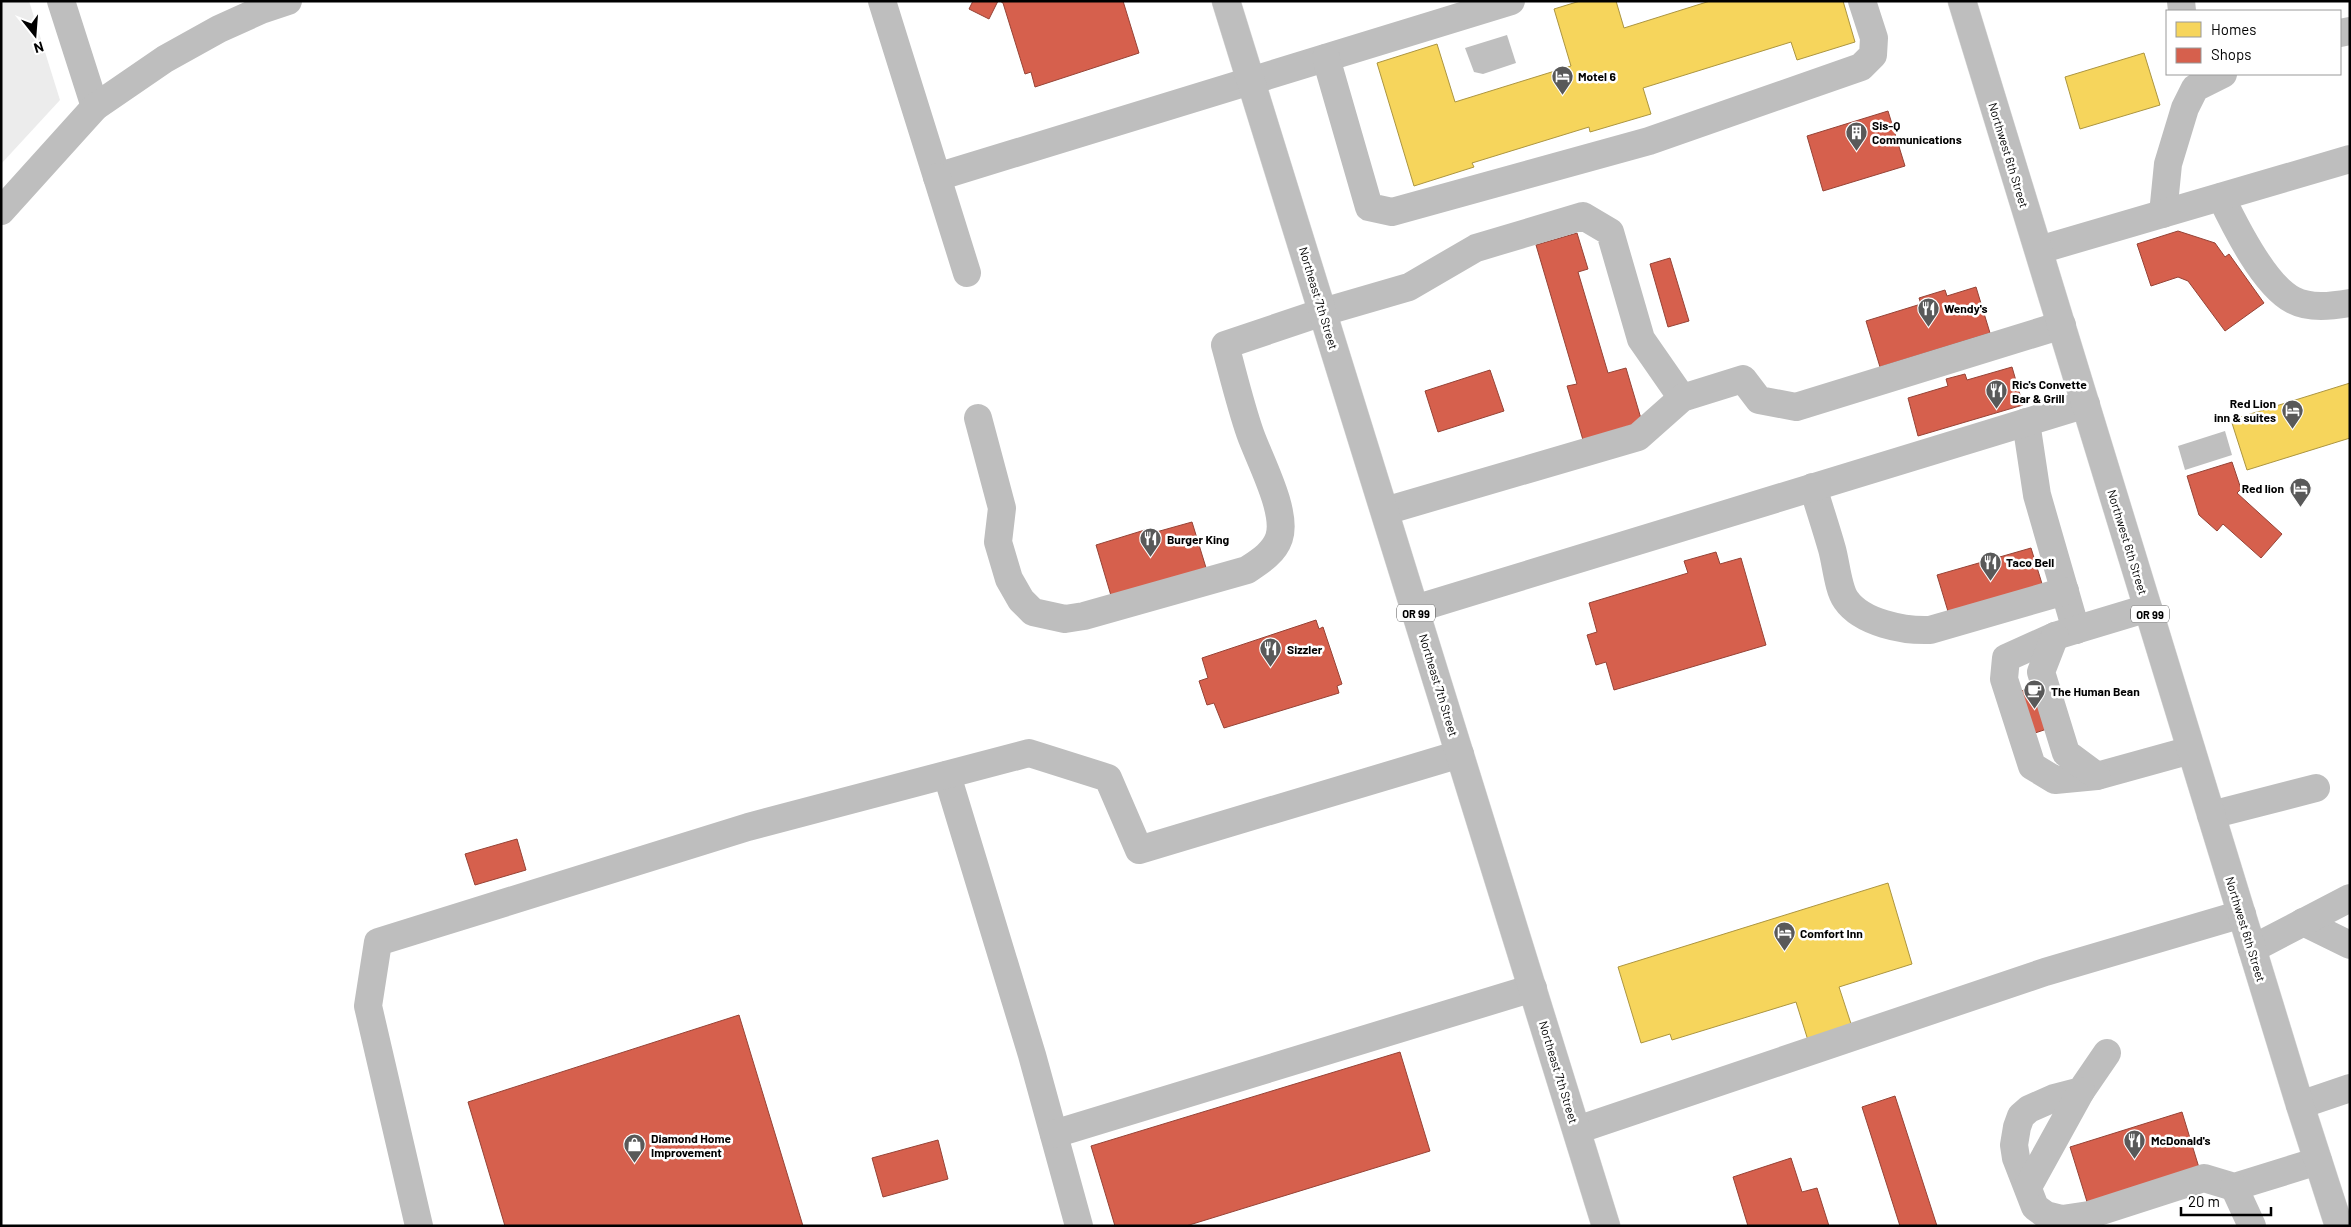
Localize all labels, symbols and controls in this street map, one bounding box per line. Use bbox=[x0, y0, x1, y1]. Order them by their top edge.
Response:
north arrow bbox=[10, 10, 60, 60]
legend bbox=[2166, 10, 2341, 75]
text: Homes bbox=[2211, 20, 2256, 38]
text: N bbox=[32, 38, 46, 57]
text: Shops bbox=[2211, 45, 2251, 63]
hotel icon: Motel 6 bbox=[1550, 64, 1574, 95]
place label: Motel 6 bbox=[1578, 69, 1616, 83]
street label: Northwest 6th Street bbox=[1986, 101, 2032, 209]
place label: Sis-Q Communications bbox=[1872, 118, 1962, 146]
building icon: Sis-Q Communications bbox=[1844, 120, 1868, 151]
street label: Northeast 7th Street bbox=[1297, 245, 1341, 351]
restaurant icon: Wendy's bbox=[1916, 296, 1940, 327]
place label: Wendy's bbox=[1944, 301, 1987, 315]
place label: Ric's Convette Bar & Grill bbox=[2012, 377, 2087, 405]
restaurant icon: Ric's Convette Bar & Grill bbox=[1984, 379, 2008, 410]
place label: Red Lion inn & suites bbox=[2214, 396, 2276, 424]
hotel icon: Red Lion inn & suites bbox=[2280, 398, 2304, 429]
hotel icon: Red lion bbox=[2288, 476, 2312, 507]
place label: Red lion bbox=[2242, 481, 2284, 495]
street label: Northwest 6th Street bbox=[2105, 488, 2151, 596]
restaurant icon: Burger King bbox=[1139, 527, 1163, 558]
place label: Burger King bbox=[1167, 532, 1230, 546]
restaurant icon: Taco Bell bbox=[1978, 550, 2002, 581]
place label: Taco Bell bbox=[2006, 555, 2054, 569]
road number: OR 99 bbox=[1397, 604, 1435, 622]
road number: OR 99 bbox=[2131, 606, 2169, 622]
street label: Northeast 7th Street bbox=[1417, 632, 1461, 738]
restaurant icon: Sizzler bbox=[1259, 637, 1283, 668]
place label: Sizzler bbox=[1287, 642, 1323, 656]
cafe icon: The Human Bean bbox=[2023, 679, 2047, 710]
place label: The Human Bean bbox=[2051, 684, 2140, 698]
street label: Northwest 6th Street bbox=[2223, 875, 2269, 983]
hotel icon: Comfort Inn bbox=[1772, 921, 1796, 952]
place label: Comfort Inn bbox=[1800, 926, 1863, 940]
street label: Northeast 7th Street bbox=[1537, 1019, 1581, 1125]
restaurant icon: McDonald's bbox=[2123, 1128, 2147, 1159]
place label: Diamond Home Improvement bbox=[651, 1131, 731, 1159]
shop icon: Diamond Home Improvement bbox=[623, 1133, 647, 1164]
place label: McDonald's bbox=[2151, 1133, 2211, 1147]
scale bar bbox=[2181, 1184, 2271, 1216]
text: 20 m bbox=[2188, 1192, 2220, 1210]

